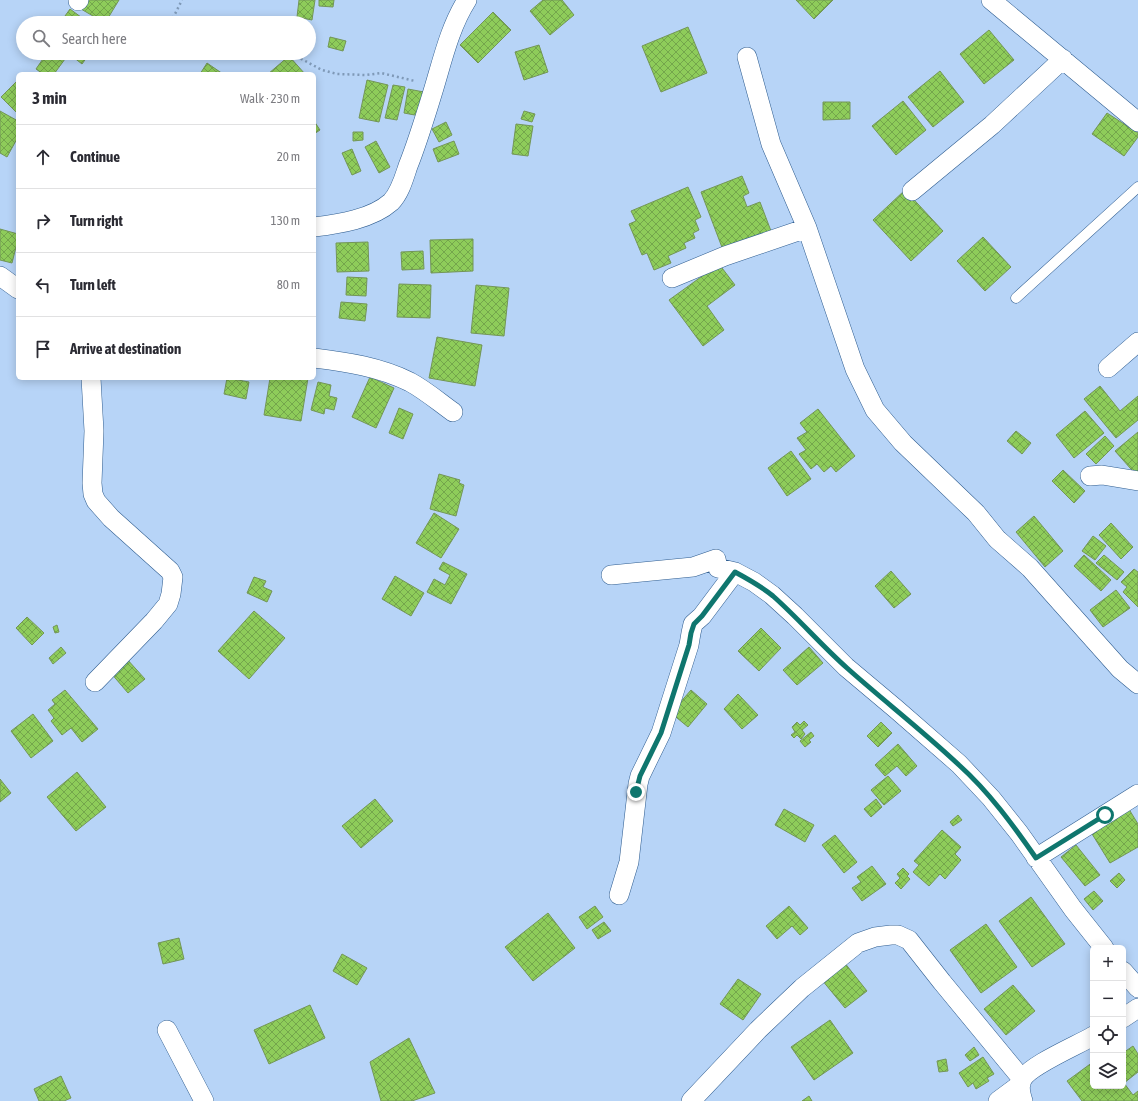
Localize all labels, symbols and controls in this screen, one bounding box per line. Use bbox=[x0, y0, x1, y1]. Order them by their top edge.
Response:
search box bbox=[16, 16, 316, 60]
icon: search bbox=[30, 27, 52, 49]
text: Search here bbox=[62, 30, 127, 47]
text: 3 min bbox=[32, 88, 67, 108]
text: Walk · 230 m bbox=[240, 91, 300, 106]
icon: ahead bbox=[32, 146, 54, 168]
text: Continue bbox=[70, 148, 120, 165]
text: 20 m bbox=[277, 149, 300, 164]
icon: right bbox=[32, 210, 54, 232]
text: Turn right bbox=[70, 212, 123, 229]
text: 130 m bbox=[271, 213, 300, 228]
icon: left bbox=[32, 274, 54, 296]
text: Turn left bbox=[70, 276, 116, 293]
text: 80 m bbox=[277, 277, 300, 292]
icon: arrive bbox=[32, 338, 54, 360]
text: Arrive at destination bbox=[70, 340, 181, 357]
route end bbox=[627, 783, 645, 801]
route start bbox=[1096, 806, 1114, 824]
map controls bbox=[1090, 945, 1126, 1089]
button: + bbox=[1090, 945, 1126, 981]
button: − bbox=[1090, 981, 1126, 1017]
button: locate bbox=[1090, 1017, 1126, 1053]
button: layers bbox=[1090, 1053, 1126, 1089]

